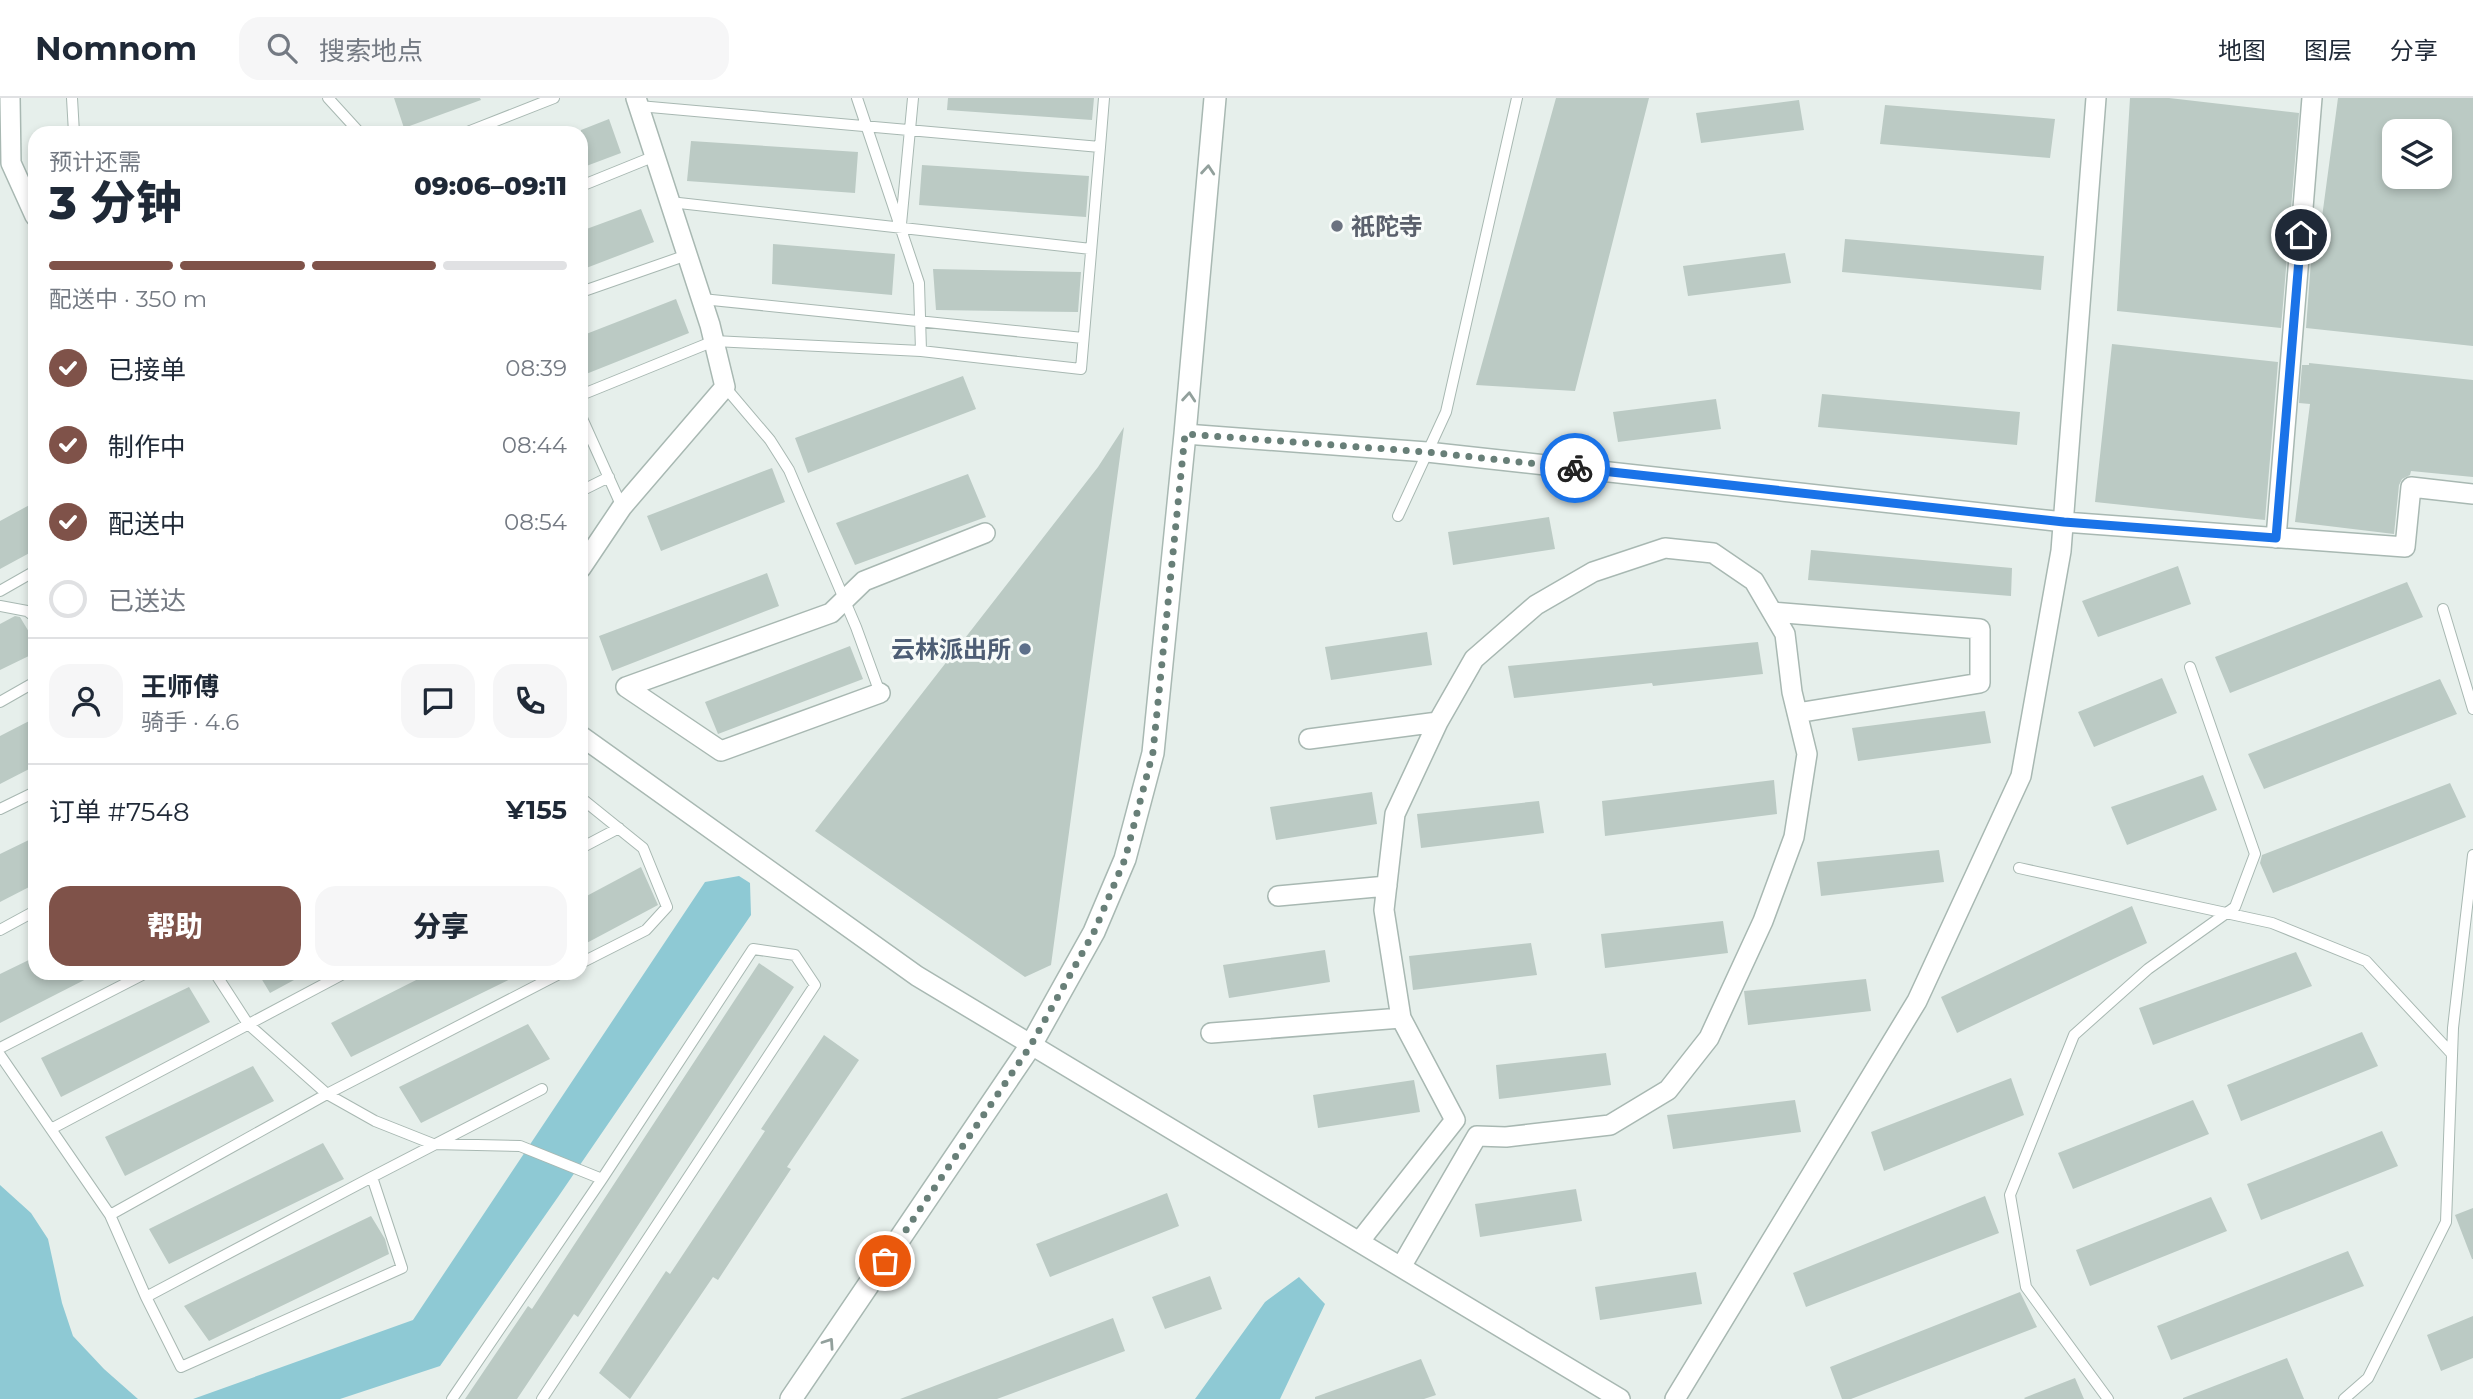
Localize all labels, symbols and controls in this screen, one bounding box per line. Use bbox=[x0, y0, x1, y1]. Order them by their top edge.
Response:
search box bbox=[239, 17, 729, 80]
text: Nomnom bbox=[35, 28, 197, 68]
icon: search bbox=[263, 29, 301, 67]
text: 搜索地点 bbox=[319, 35, 423, 67]
text: 地图 bbox=[2218, 36, 2266, 65]
text: 图层 bbox=[2304, 36, 2352, 65]
text: 分享 bbox=[2390, 36, 2438, 65]
map controls bbox=[2382, 119, 2452, 189]
button: layers bbox=[2382, 119, 2452, 189]
text: 预计还需 bbox=[49, 148, 141, 176]
one-way arrow bbox=[1201, 164, 1216, 176]
text: 09:06–09:11 bbox=[414, 170, 567, 202]
text: 3 分钟 bbox=[49, 174, 182, 231]
pin bbox=[2271, 205, 2331, 265]
place label: 祇陀寺 bbox=[1351, 212, 1423, 241]
icon: home bbox=[2282, 216, 2320, 254]
marker: 祇陀寺 bbox=[1329, 218, 1345, 234]
text: 配送中 · 350 m bbox=[49, 285, 207, 313]
icon: check bbox=[49, 349, 87, 387]
text: 已接单 bbox=[108, 354, 186, 386]
text: 08:39 bbox=[505, 354, 567, 382]
one-way arrow bbox=[1181, 391, 1196, 402]
icon: check bbox=[49, 426, 87, 464]
text: 制作中 bbox=[108, 431, 186, 463]
text: 08:44 bbox=[502, 431, 567, 459]
courier bbox=[1540, 433, 1610, 503]
icon: bike bbox=[1556, 449, 1594, 487]
icon: check bbox=[49, 503, 87, 541]
text: 配送中 bbox=[108, 508, 186, 540]
text: 08:54 bbox=[504, 508, 567, 536]
text: 已送达 bbox=[108, 585, 186, 617]
place label: 云林派出所 bbox=[891, 635, 1011, 664]
marker: 云林派出所 bbox=[1017, 641, 1033, 657]
button: person bbox=[49, 664, 123, 738]
button: chat bbox=[401, 664, 475, 738]
button: phone bbox=[493, 664, 567, 738]
text: 王师傅 bbox=[141, 671, 219, 703]
text: 骑手 · 4.6 bbox=[141, 708, 239, 736]
text: ¥155 bbox=[506, 794, 567, 826]
text: 订单 #7548 bbox=[49, 796, 189, 828]
button: 帮助 bbox=[49, 886, 301, 966]
button: 分享 bbox=[315, 886, 567, 966]
pin bbox=[855, 1231, 915, 1291]
icon: bag bbox=[866, 1242, 904, 1280]
one-way arrow bbox=[821, 1337, 834, 1350]

